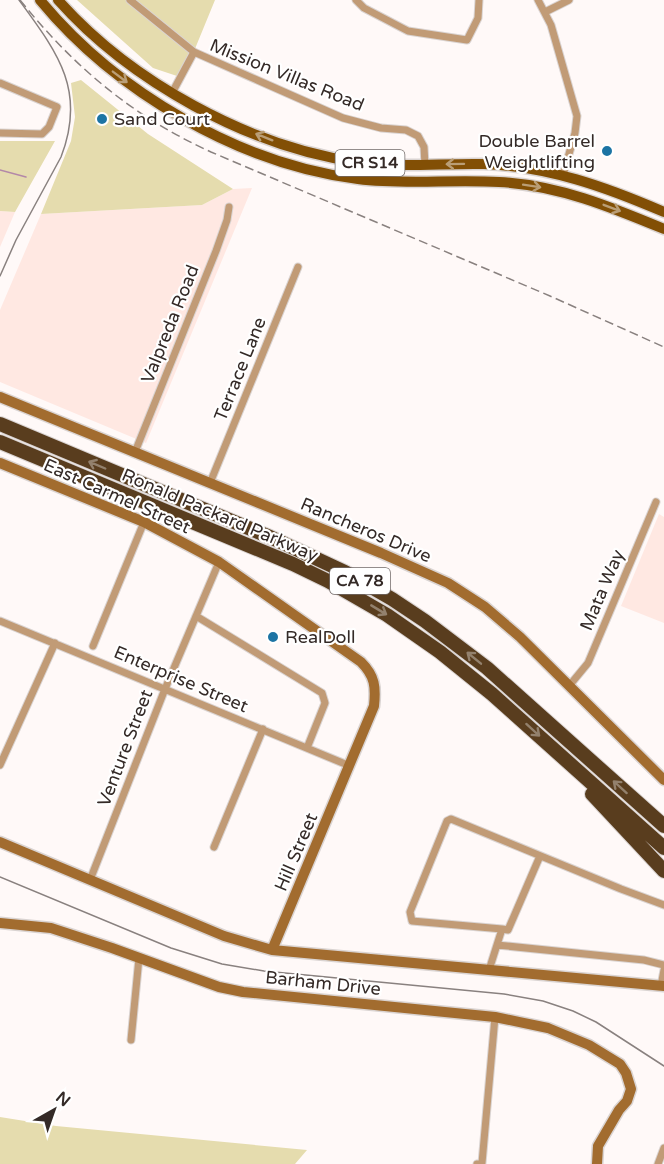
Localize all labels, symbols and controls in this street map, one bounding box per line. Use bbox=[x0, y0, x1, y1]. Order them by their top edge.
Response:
street label: Mission Villas Road bbox=[207, 34, 367, 116]
one-way arrow bbox=[111, 71, 127, 84]
place label: Sand Court bbox=[114, 108, 210, 130]
marker: Sand Court bbox=[95, 112, 109, 126]
place label: Double Barrel Weightlifting bbox=[478, 130, 595, 173]
one-way arrow bbox=[255, 131, 273, 142]
marker: Double Barrel Weightlifting bbox=[600, 144, 614, 158]
road number: CR S14 bbox=[336, 150, 404, 176]
one-way arrow bbox=[445, 158, 465, 170]
one-way arrow bbox=[521, 180, 541, 191]
one-way arrow bbox=[602, 203, 621, 214]
street label: Valpreda Road bbox=[136, 262, 204, 386]
street label: Terrace Lane bbox=[209, 314, 271, 424]
street label: East Carmel Street bbox=[40, 454, 194, 538]
one-way arrow bbox=[88, 459, 107, 470]
street label: Ronald Packard Parkway bbox=[118, 464, 322, 567]
street label: Rancheros Drive bbox=[297, 493, 435, 567]
street label: Mata Way bbox=[575, 546, 629, 634]
road number: CA 78 bbox=[330, 568, 390, 594]
one-way arrow bbox=[370, 605, 387, 617]
place label: RealDoll bbox=[285, 626, 356, 648]
marker: RealDoll bbox=[266, 630, 280, 644]
street label: Enterprise Street bbox=[111, 641, 252, 717]
one-way arrow bbox=[466, 652, 482, 665]
street label: Venture Street bbox=[93, 686, 157, 809]
one-way arrow bbox=[525, 723, 540, 737]
one-way arrow bbox=[613, 780, 628, 794]
street label: Hill Street bbox=[270, 809, 322, 894]
street label: Barham Drive bbox=[264, 966, 382, 1000]
north arrow bbox=[24, 1080, 84, 1140]
text: N bbox=[52, 1087, 74, 1111]

